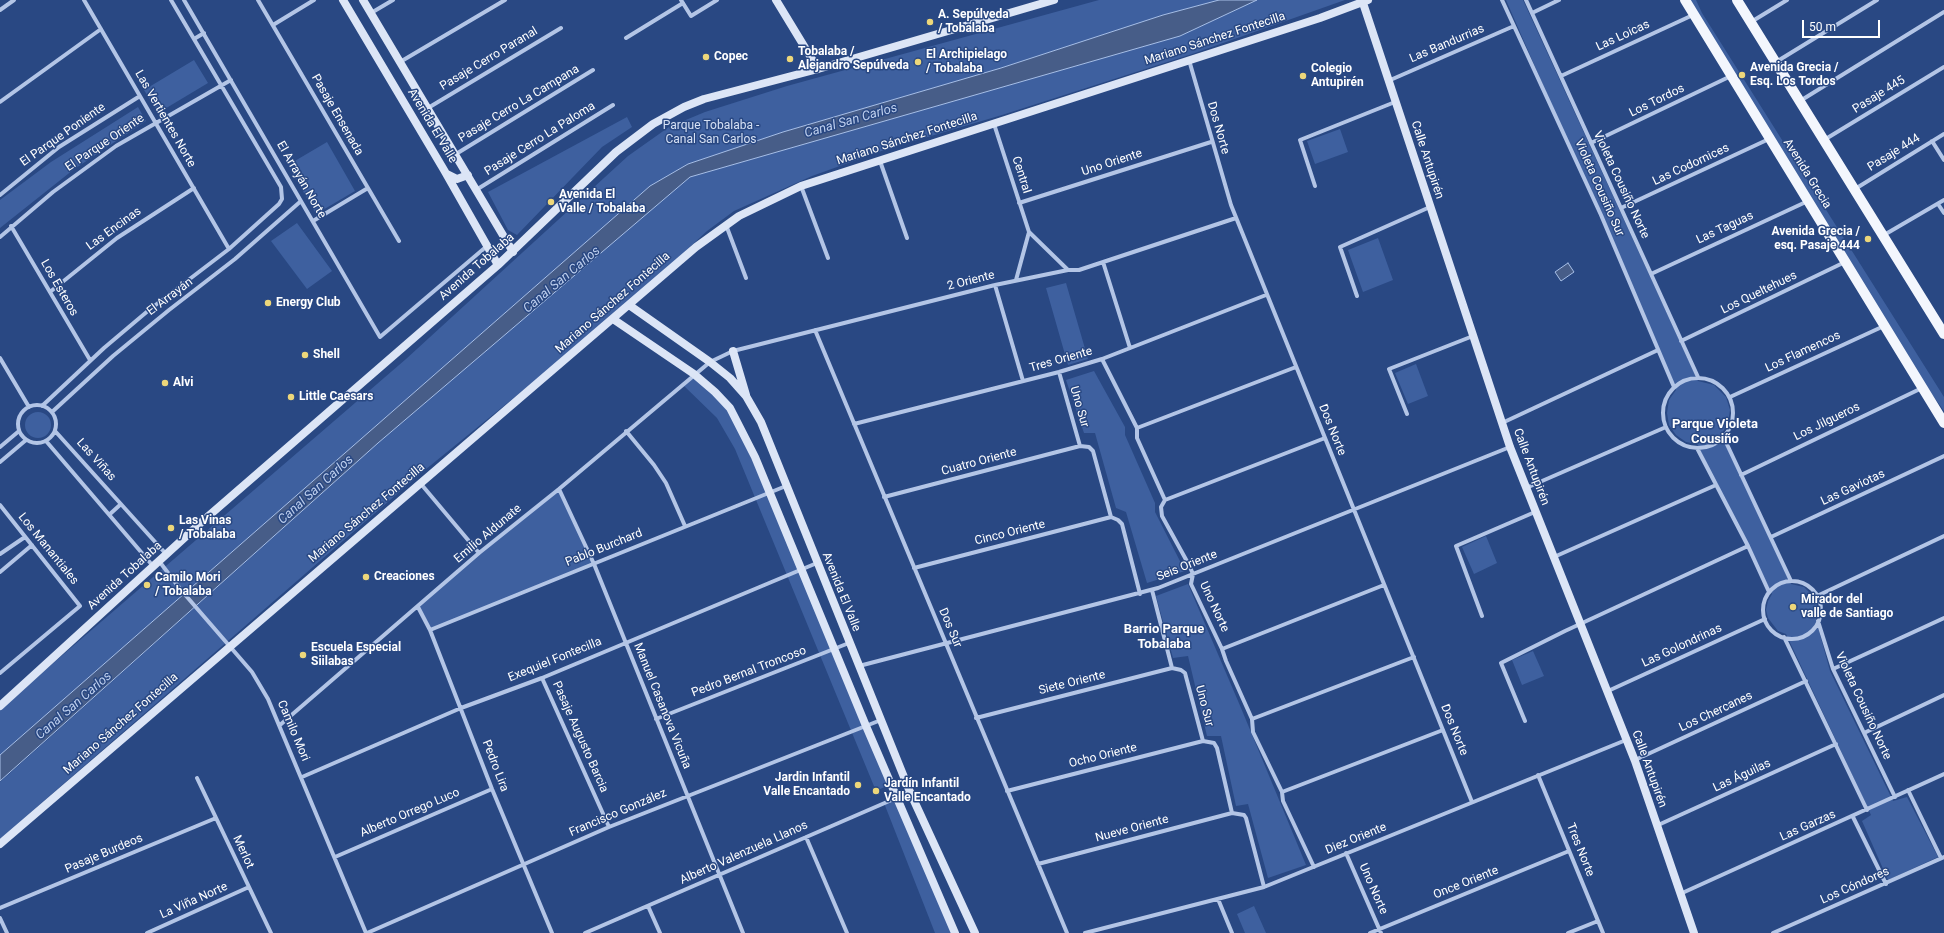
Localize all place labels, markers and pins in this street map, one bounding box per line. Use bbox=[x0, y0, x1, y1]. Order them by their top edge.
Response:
place label: A. Sepúlveda / Tobalaba bbox=[938, 8, 1009, 36]
marker: A. Sepúlveda / Tobalaba bbox=[925, 17, 935, 27]
place label: Tobalaba / Alejandro Sepúlveda bbox=[798, 45, 909, 73]
place label: El Archipielago / Tobalaba bbox=[926, 48, 1007, 76]
place label: Copec bbox=[714, 50, 748, 64]
marker: Copec bbox=[701, 52, 711, 62]
marker: Tobalaba / Alejandro Sepúlveda bbox=[785, 54, 795, 64]
marker: El Archipielago / Tobalaba bbox=[913, 57, 923, 67]
place label: Avenida Grecia / Esq. Los Tordos bbox=[1750, 61, 1839, 89]
place label: Colegio Antupirén bbox=[1311, 62, 1364, 90]
marker: Avenida Grecia / Esq. Los Tordos bbox=[1737, 70, 1747, 80]
marker: Colegio Antupirén bbox=[1298, 71, 1308, 81]
place label: Avenida El Valle / Tobalaba bbox=[559, 188, 645, 216]
marker: Avenida El Valle / Tobalaba bbox=[546, 197, 556, 207]
place label: Avenida Grecia / esq. Pasaje 444 bbox=[1771, 225, 1860, 253]
marker: Avenida Grecia / esq. Pasaje 444 bbox=[1863, 234, 1873, 244]
place label: Energy Club bbox=[276, 296, 341, 310]
marker: Energy Club bbox=[263, 298, 273, 308]
place label: Shell bbox=[313, 348, 340, 362]
marker: Shell bbox=[300, 350, 310, 360]
place label: Alvi bbox=[173, 376, 193, 390]
marker: Alvi bbox=[160, 378, 170, 388]
place label: Little Caesars bbox=[299, 390, 373, 404]
marker: Little Caesars bbox=[286, 392, 296, 402]
place label: Las Vinas / Tobalaba bbox=[179, 514, 236, 542]
marker: Las Vinas / Tobalaba bbox=[166, 523, 176, 533]
place label: Creaciones bbox=[374, 570, 435, 584]
place label: Camilo Mori / Tobalaba bbox=[155, 571, 221, 599]
marker: Creaciones bbox=[361, 572, 371, 582]
marker: Camilo Mori / Tobalaba bbox=[142, 580, 152, 590]
place label: Mirador del valle de Santiago bbox=[1801, 593, 1893, 621]
marker: Mirador del valle de Santiago bbox=[1788, 602, 1798, 612]
place label: Escuela Especial Siilabas bbox=[311, 641, 401, 669]
marker: Escuela Especial Siilabas bbox=[298, 650, 308, 660]
place label: Jardin Infantil Valle Encantado bbox=[763, 771, 850, 799]
place label: Jardín Infantil Valle Encantado bbox=[884, 777, 971, 805]
marker: Jardin Infantil Valle Encantado bbox=[853, 780, 863, 790]
marker: Jardín Infantil Valle Encantado bbox=[871, 786, 881, 796]

